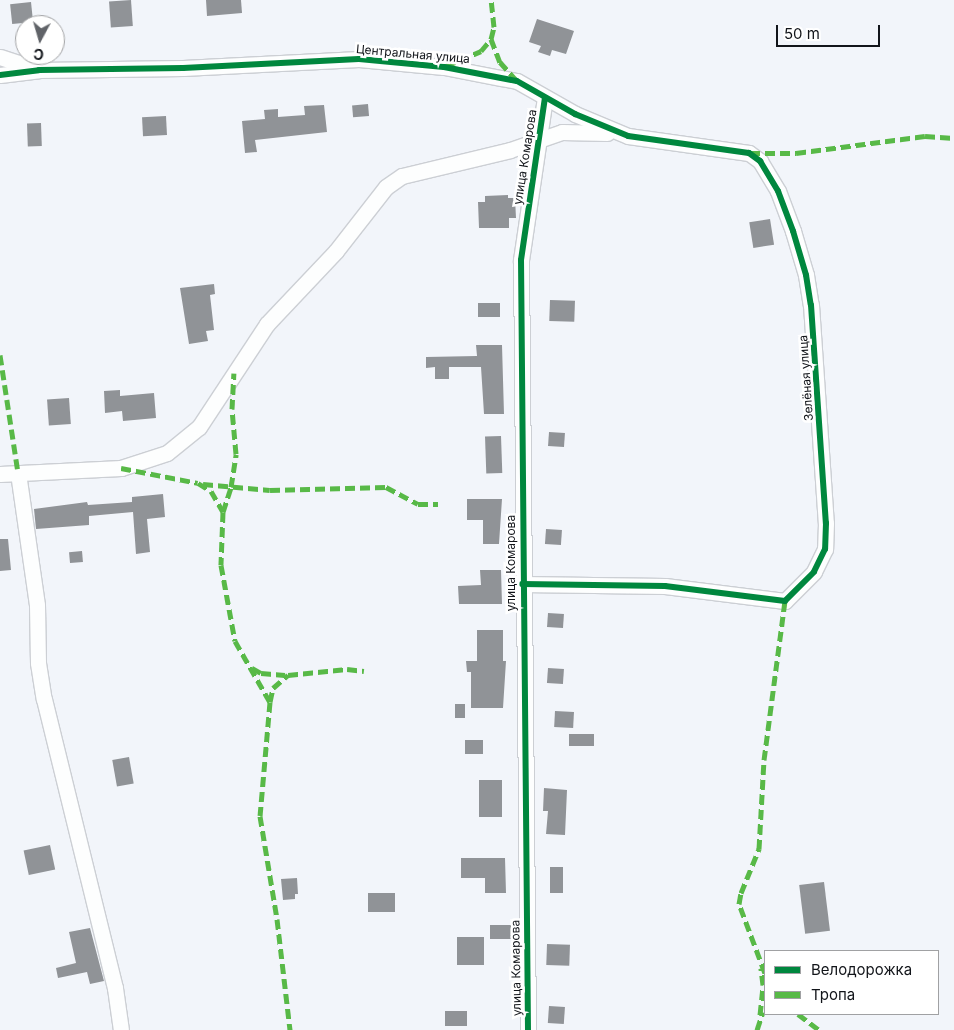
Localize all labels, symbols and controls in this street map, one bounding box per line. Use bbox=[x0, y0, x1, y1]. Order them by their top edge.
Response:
north arrow bbox=[15, 15, 65, 65]
scale bar bbox=[779, 15, 883, 47]
text: 50 m bbox=[784, 24, 820, 43]
street label: Центральная улица bbox=[355, 42, 471, 66]
text: С bbox=[32, 45, 45, 63]
street label: улица Комарова bbox=[510, 108, 540, 206]
street label: Зелёная улица bbox=[796, 334, 816, 422]
street label: улица Комарова bbox=[504, 515, 518, 611]
street label: улица Комарова bbox=[508, 920, 524, 1016]
legend bbox=[764, 950, 939, 1015]
text: Велодорожка bbox=[811, 960, 912, 979]
text: Тропа bbox=[811, 985, 855, 1004]

